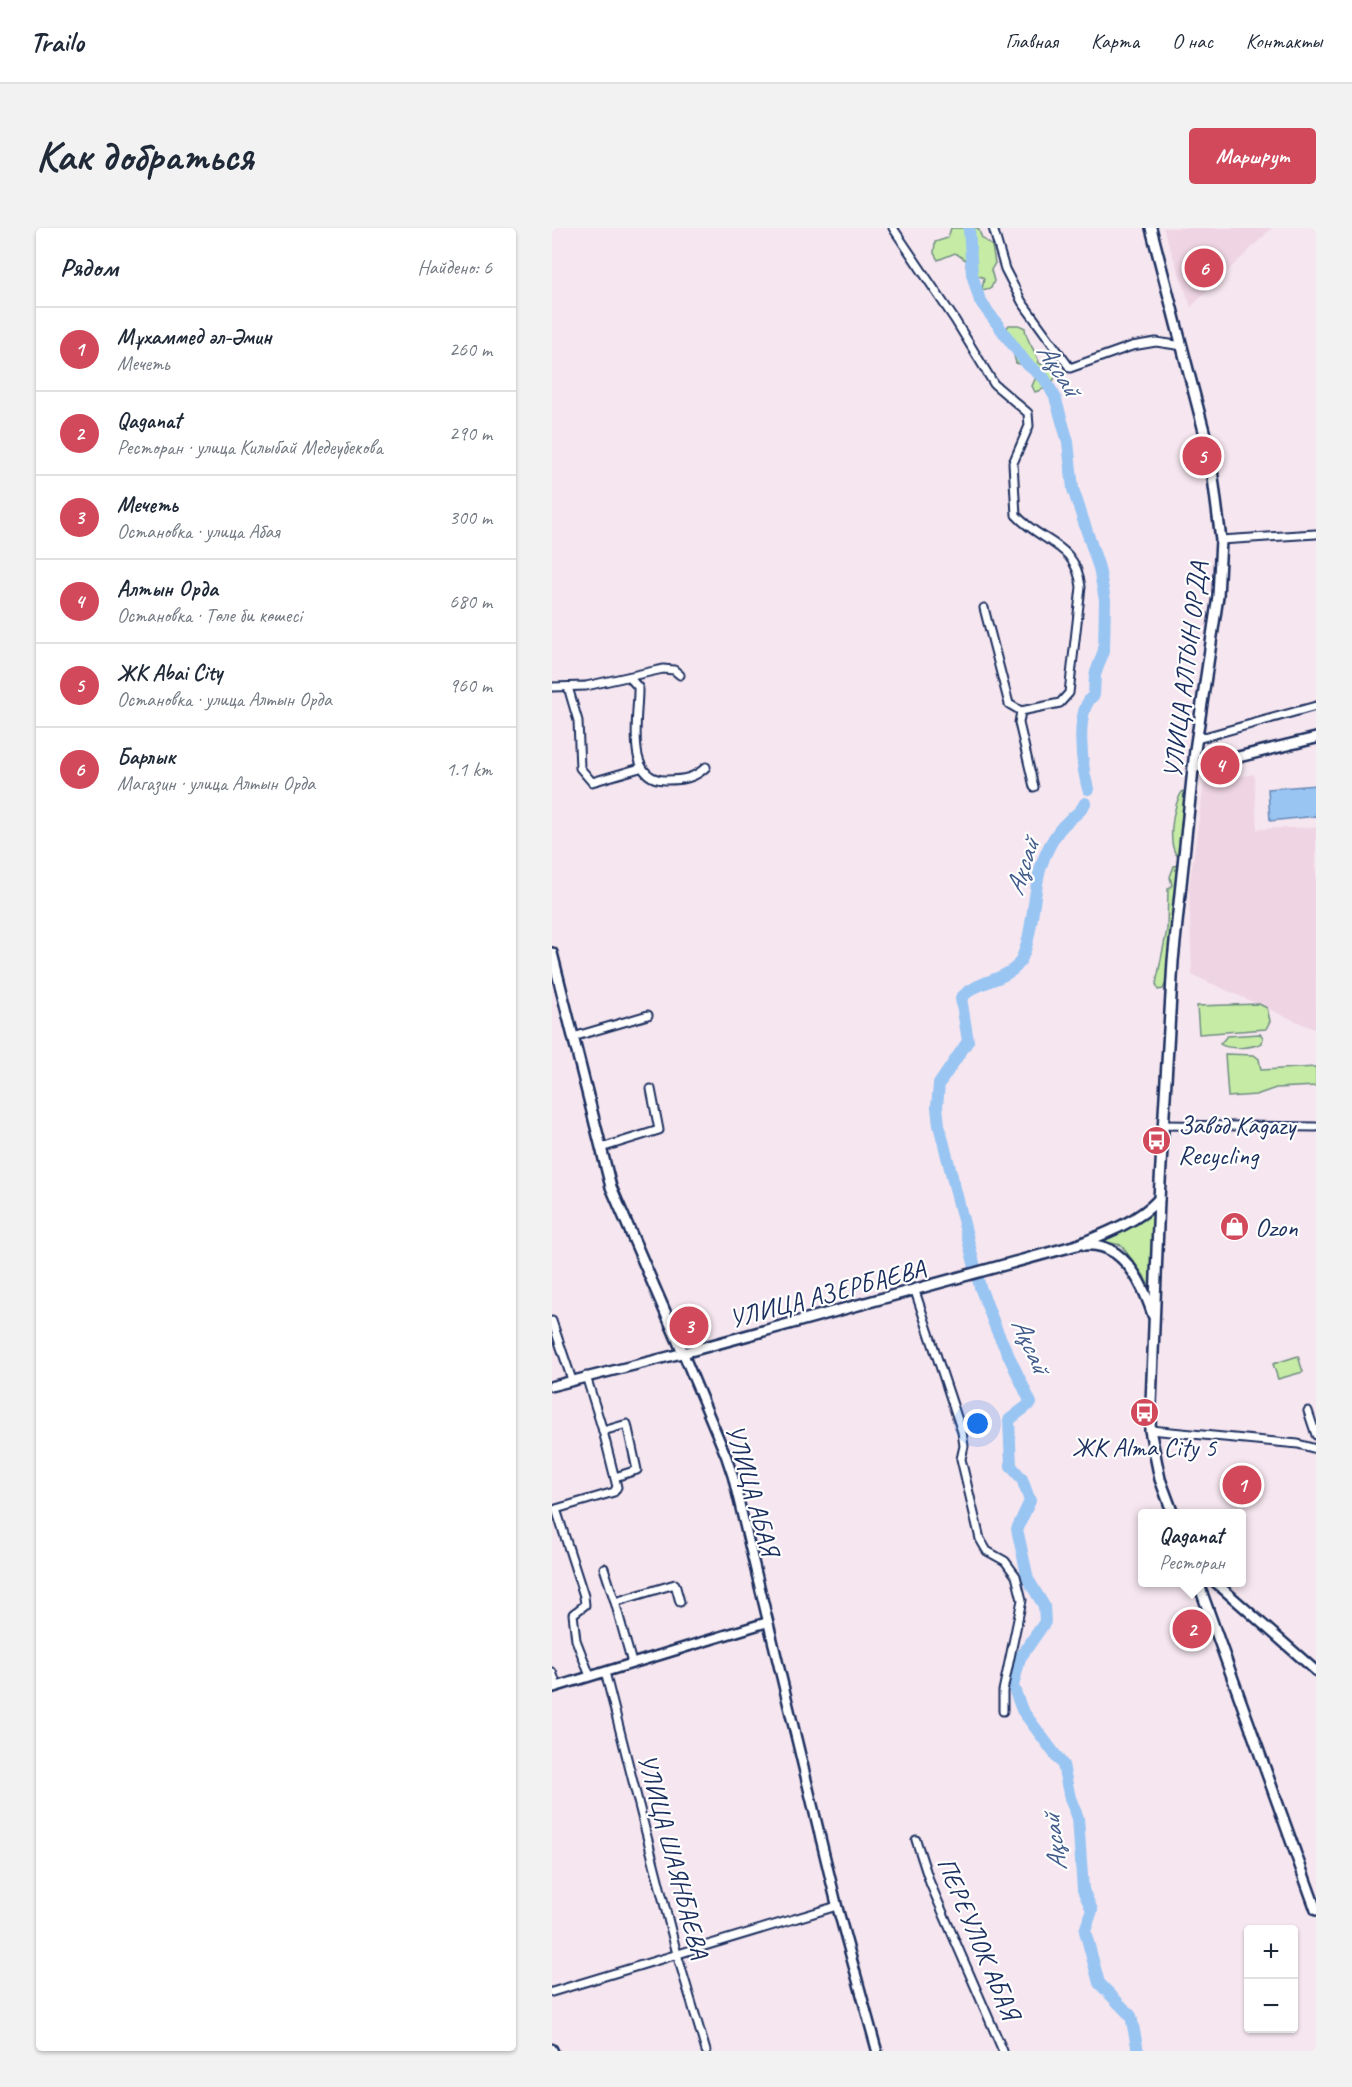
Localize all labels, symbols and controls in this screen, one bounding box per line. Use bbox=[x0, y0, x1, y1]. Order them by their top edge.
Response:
text: Trailo bbox=[30, 24, 84, 59]
text: Главная bbox=[1005, 28, 1058, 54]
text: Карта bbox=[1091, 28, 1139, 54]
text: О нас bbox=[1172, 28, 1213, 54]
text: Контакты bbox=[1246, 28, 1322, 54]
button: Маршрут bbox=[1189, 128, 1316, 184]
text: Как добраться bbox=[36, 130, 253, 183]
pin: 6 bbox=[1184, 246, 1224, 291]
text: Рядом bbox=[60, 251, 118, 284]
text: Найдено: 6 bbox=[417, 255, 492, 280]
text: Мұхаммед әл-Әмин bbox=[117, 323, 272, 351]
water label: Ақсай bbox=[1029, 336, 1092, 407]
text: 1 bbox=[75, 337, 84, 362]
text: 260 m bbox=[449, 337, 492, 362]
text: Мечеть bbox=[117, 351, 169, 376]
text: Qaganat bbox=[117, 407, 181, 435]
text: 2 bbox=[75, 421, 84, 446]
text: 290 m bbox=[449, 421, 492, 446]
pin: 5 bbox=[1182, 434, 1222, 478]
text: Ресторан · улица Килыбай Медеубекова bbox=[117, 435, 383, 460]
text: Мечеть bbox=[117, 491, 178, 519]
text: 3 bbox=[75, 505, 84, 530]
text: 300 m bbox=[449, 505, 492, 530]
text: Остановка · улица Абая bbox=[117, 519, 279, 544]
street label: УЛИЦА АЛТЫН ОРДА bbox=[1156, 559, 1215, 780]
text: Алтын Орда bbox=[117, 575, 218, 603]
text: 4 bbox=[75, 589, 84, 614]
text: 680 m bbox=[449, 589, 492, 614]
text: Остановка · Төле би көшесі bbox=[117, 603, 302, 628]
text: ЖК Abai City bbox=[117, 659, 222, 687]
text: 5 bbox=[75, 673, 84, 698]
text: 960 m bbox=[449, 673, 492, 698]
text: Остановка · улица Алтын Орда bbox=[117, 687, 332, 712]
pin: 4 bbox=[1200, 742, 1240, 788]
text: Барлык bbox=[117, 743, 175, 771]
text: 6 bbox=[75, 757, 84, 782]
text: 1.1 km bbox=[446, 757, 492, 782]
text: Магазин · улица Алтын Орда bbox=[117, 771, 315, 796]
water label: Ақсай bbox=[997, 829, 1049, 899]
place label: Завод Kagazy Recycling bbox=[1178, 1109, 1297, 1172]
bus stop icon: Завод Kagazy Recycling bbox=[1141, 1124, 1173, 1156]
shop icon: Ozon bbox=[1218, 1211, 1250, 1243]
place label: Ozon bbox=[1255, 1211, 1298, 1244]
street label: УЛИЦА АЗЕРБАЕВА bbox=[726, 1251, 930, 1336]
pin: 3 bbox=[670, 1304, 708, 1348]
water label: Ақсай bbox=[1004, 1312, 1060, 1383]
bus stop icon: ЖК Alma City 5 bbox=[1128, 1397, 1160, 1429]
your location bbox=[963, 1409, 992, 1438]
street label: УЛИЦА АБАЯ bbox=[718, 1421, 788, 1564]
place label: ЖК Alma City 5 bbox=[1072, 1431, 1217, 1464]
pin: 1 bbox=[1222, 1462, 1262, 1508]
popup bbox=[1138, 1509, 1246, 1587]
text: Qaganat bbox=[1159, 1522, 1223, 1550]
text: Ресторан bbox=[1159, 1550, 1225, 1575]
pin: 2 bbox=[1172, 1606, 1212, 1652]
street label: УЛИЦА ШАЯНБАЕВА bbox=[630, 1750, 717, 1963]
water label: Ақсай bbox=[1033, 1807, 1074, 1873]
street label: ПЕРЕУЛОК АБАЯ bbox=[930, 1852, 1029, 2028]
map controls bbox=[1244, 1925, 1298, 2033]
button: + bbox=[1244, 1925, 1298, 1979]
button: − bbox=[1244, 1979, 1298, 2033]

